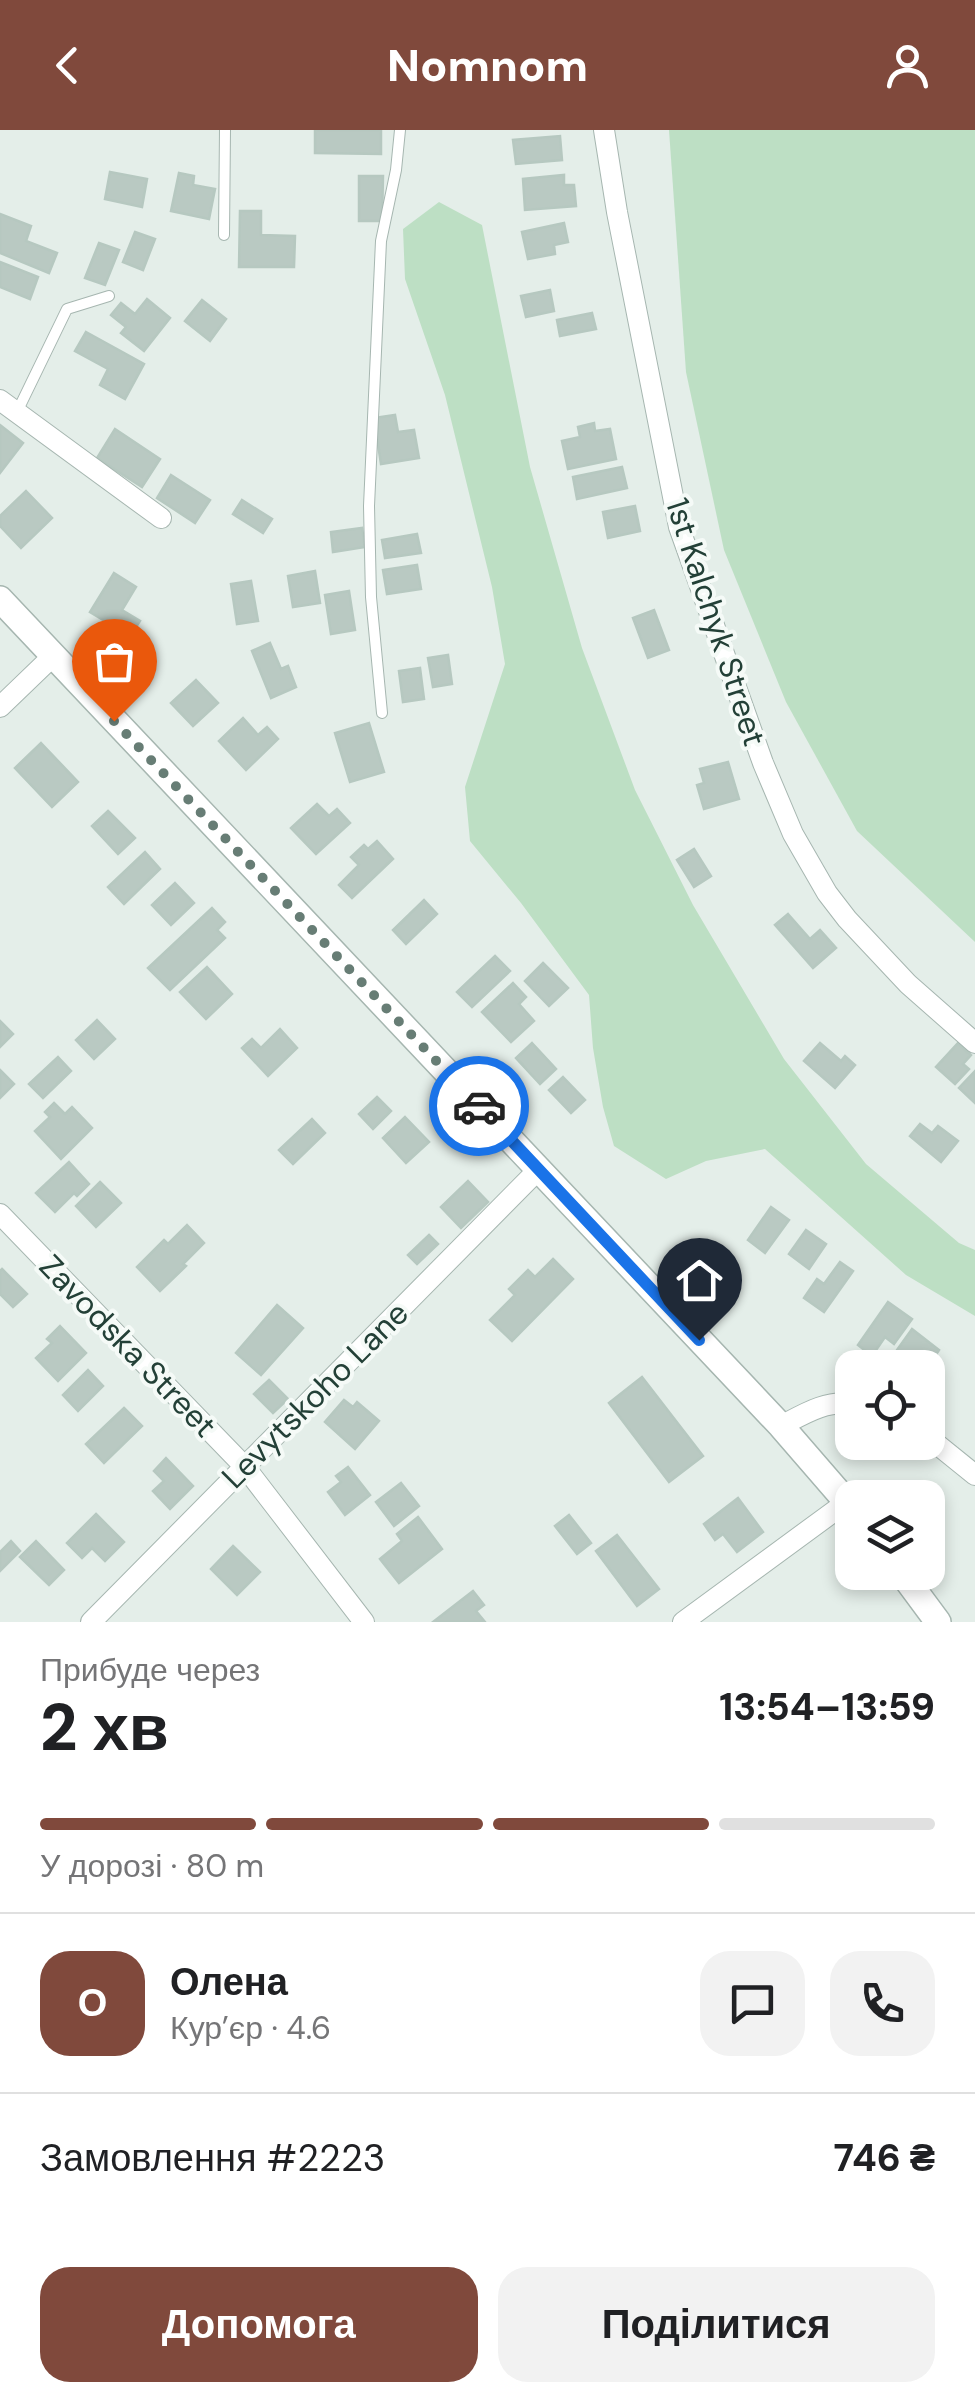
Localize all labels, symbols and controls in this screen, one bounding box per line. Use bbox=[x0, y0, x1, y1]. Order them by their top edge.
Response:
text: Nomnom bbox=[387, 36, 588, 95]
icon: back bbox=[40, 38, 95, 93]
icon: person bbox=[880, 38, 935, 93]
street label: 1st Kalchyk Street bbox=[656, 493, 776, 751]
pin bbox=[72, 619, 157, 722]
icon: bag bbox=[87, 634, 142, 689]
courier bbox=[429, 1056, 529, 1156]
icon: car bbox=[452, 1079, 507, 1134]
pin bbox=[657, 1238, 742, 1341]
street label: Zavodska Street bbox=[30, 1246, 226, 1446]
icon: home bbox=[672, 1253, 727, 1308]
street label: Levytskoho Lane bbox=[213, 1293, 417, 1497]
map controls bbox=[835, 1350, 945, 1590]
button: locate bbox=[835, 1350, 945, 1460]
button: layers bbox=[835, 1480, 945, 1590]
text: Прибуде через bbox=[40, 1649, 260, 1691]
text: 13:54–13:59 bbox=[719, 1682, 935, 1732]
text: 2 хв bbox=[40, 1686, 169, 1770]
text: У дорозі · 80 m bbox=[40, 1845, 264, 1887]
button: chat bbox=[700, 1951, 805, 2056]
button: phone bbox=[830, 1951, 935, 2056]
text: Олена bbox=[170, 1957, 288, 2007]
text: О bbox=[78, 1978, 107, 2028]
text: Кур’єр · 4.6 bbox=[170, 2007, 331, 2049]
text: Замовлення #2223 bbox=[40, 2133, 385, 2183]
text: 746 ₴ bbox=[834, 2133, 935, 2183]
button: Допомога bbox=[40, 2267, 478, 2382]
button: Поділитися bbox=[498, 2267, 935, 2382]

